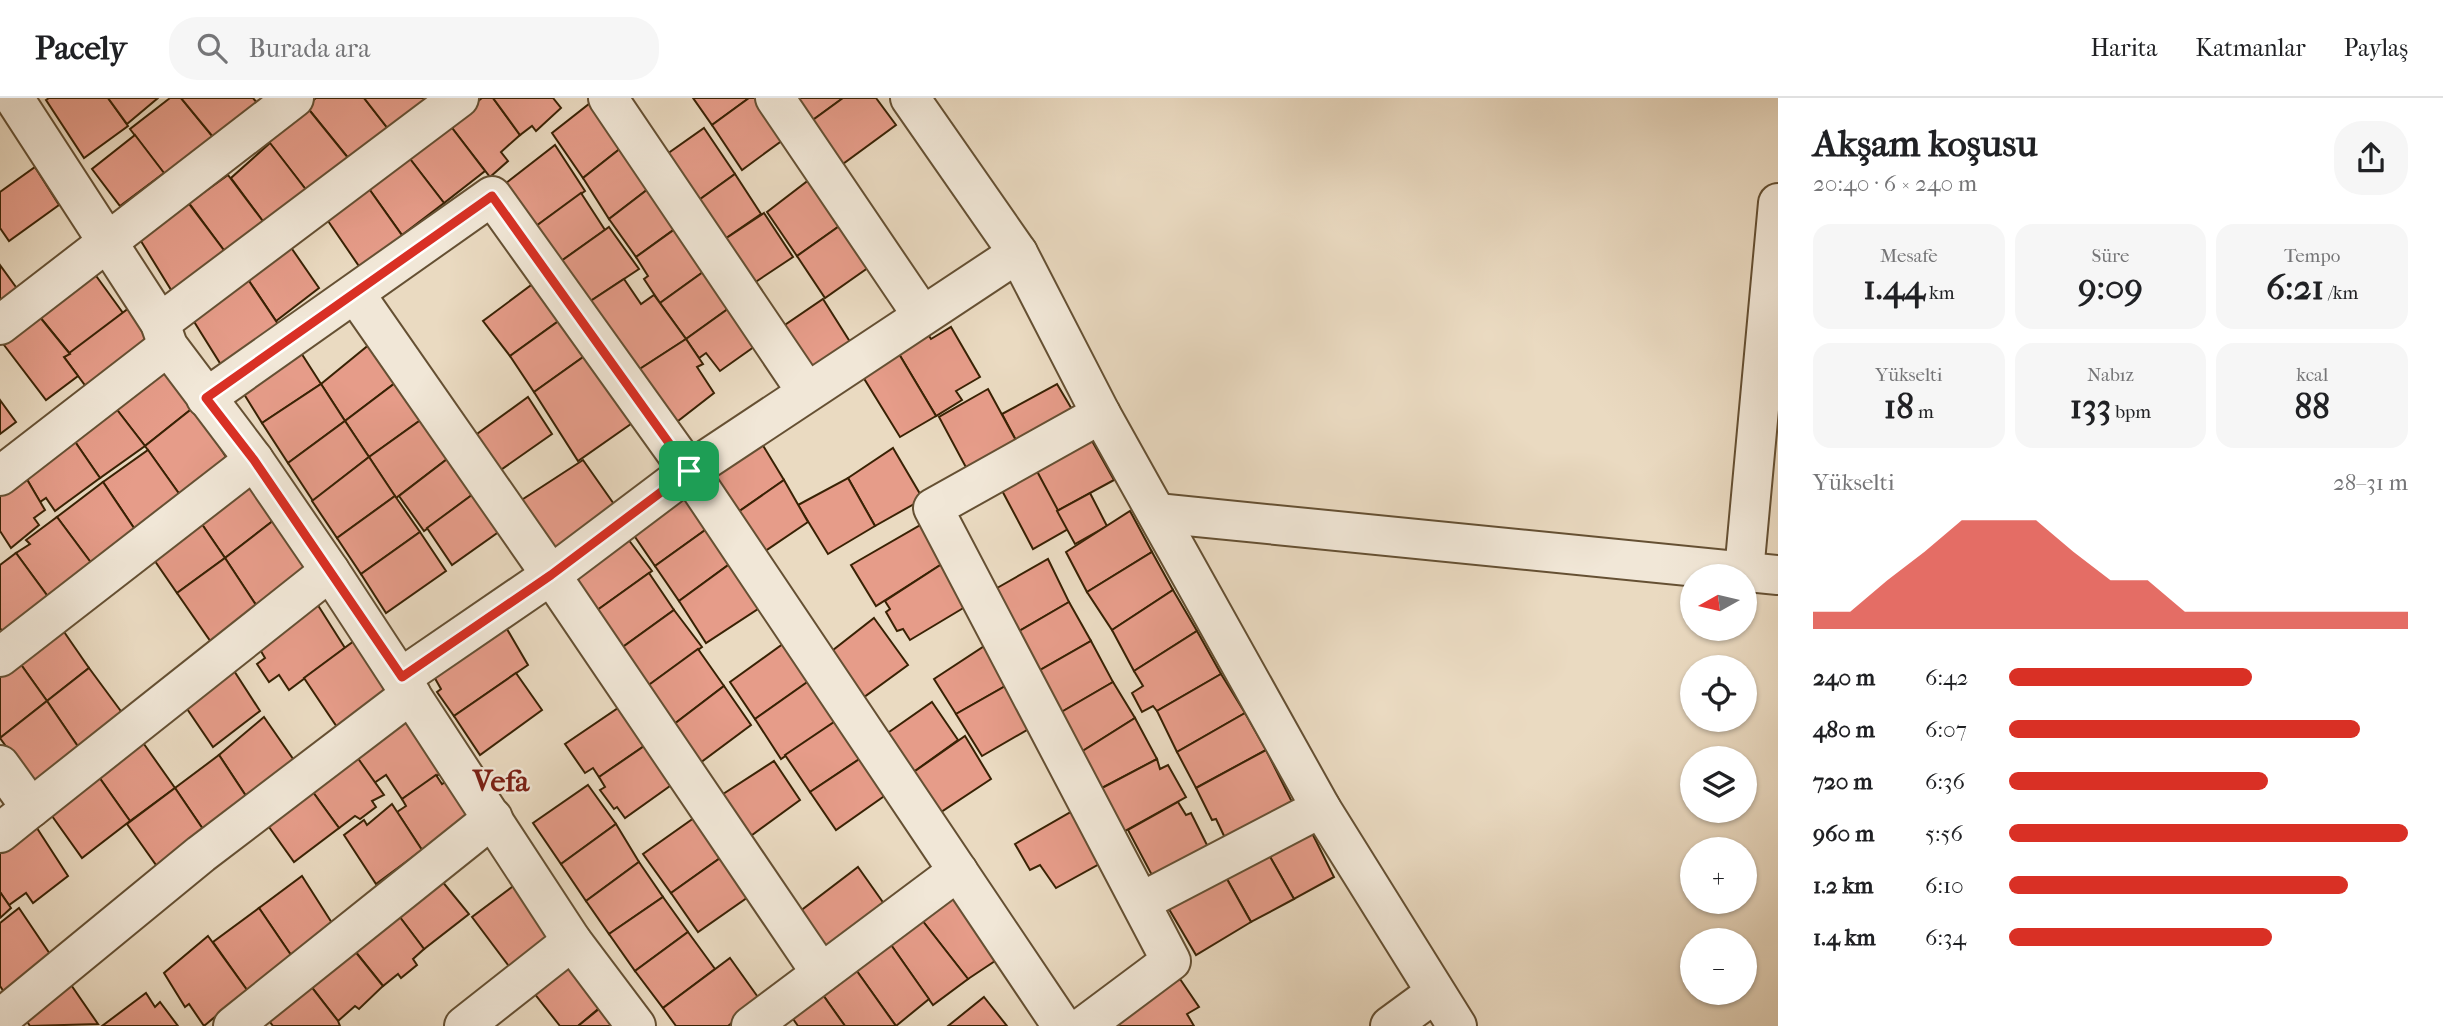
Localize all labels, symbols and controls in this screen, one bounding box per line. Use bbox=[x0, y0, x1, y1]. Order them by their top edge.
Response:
search box bbox=[169, 17, 659, 80]
text: Pacely bbox=[35, 29, 127, 68]
icon: search bbox=[193, 29, 231, 67]
text: Burada ara bbox=[249, 33, 370, 64]
text: Harita bbox=[2090, 34, 2157, 62]
text: Katmanlar bbox=[2195, 34, 2306, 62]
text: Paylaş bbox=[2344, 34, 2408, 62]
text: Akşam koşusu bbox=[1813, 121, 2038, 166]
button: share bbox=[2334, 121, 2408, 195]
text: 20:40 · 6 × 240 m bbox=[1813, 170, 1977, 197]
text: Mesafe bbox=[1880, 245, 1938, 267]
text: Süre bbox=[2092, 245, 2129, 267]
text: Tempo bbox=[2284, 245, 2340, 267]
text: 1.44 bbox=[1863, 267, 1925, 308]
text: 9:09 bbox=[2078, 267, 2143, 308]
text: 6:21 bbox=[2266, 267, 2324, 308]
text: km bbox=[1925, 282, 1954, 304]
text: /km bbox=[2324, 282, 2358, 304]
text: Yükselti bbox=[1875, 364, 1942, 386]
text: Nabız bbox=[2087, 364, 2134, 386]
text: kcal bbox=[2296, 364, 2328, 386]
text: 18 bbox=[1884, 386, 1914, 427]
text: 133 bbox=[2070, 386, 2111, 427]
text: 88 bbox=[2295, 386, 2330, 427]
text: m bbox=[1914, 401, 1934, 423]
text: bpm bbox=[2111, 401, 2151, 423]
pin bbox=[659, 441, 719, 501]
icon: arrive bbox=[670, 452, 708, 490]
text: Yükselti bbox=[1813, 469, 1894, 496]
text: 28–31 m bbox=[2333, 469, 2408, 496]
north arrow bbox=[1680, 564, 1757, 640]
map controls bbox=[1680, 564, 1757, 1005]
button: locate bbox=[1680, 655, 1757, 732]
text: 240 m bbox=[1813, 664, 1875, 691]
text: 6:42 bbox=[1925, 664, 1968, 691]
text: 480 m bbox=[1813, 716, 1875, 743]
text: 6:07 bbox=[1925, 716, 1967, 743]
button: layers bbox=[1680, 746, 1757, 823]
district label: Vefa bbox=[472, 764, 530, 799]
text: 720 m bbox=[1813, 768, 1873, 795]
text: 6:36 bbox=[1925, 768, 1965, 795]
text: 960 m bbox=[1813, 820, 1874, 847]
text: 5:56 bbox=[1925, 820, 1963, 847]
button: + bbox=[1680, 837, 1757, 914]
text: 1.2 km bbox=[1813, 872, 1873, 899]
text: 6:10 bbox=[1925, 872, 1964, 899]
text: 1.4 km bbox=[1813, 924, 1876, 951]
text: 6:34 bbox=[1925, 924, 1966, 951]
button: − bbox=[1680, 928, 1757, 1005]

